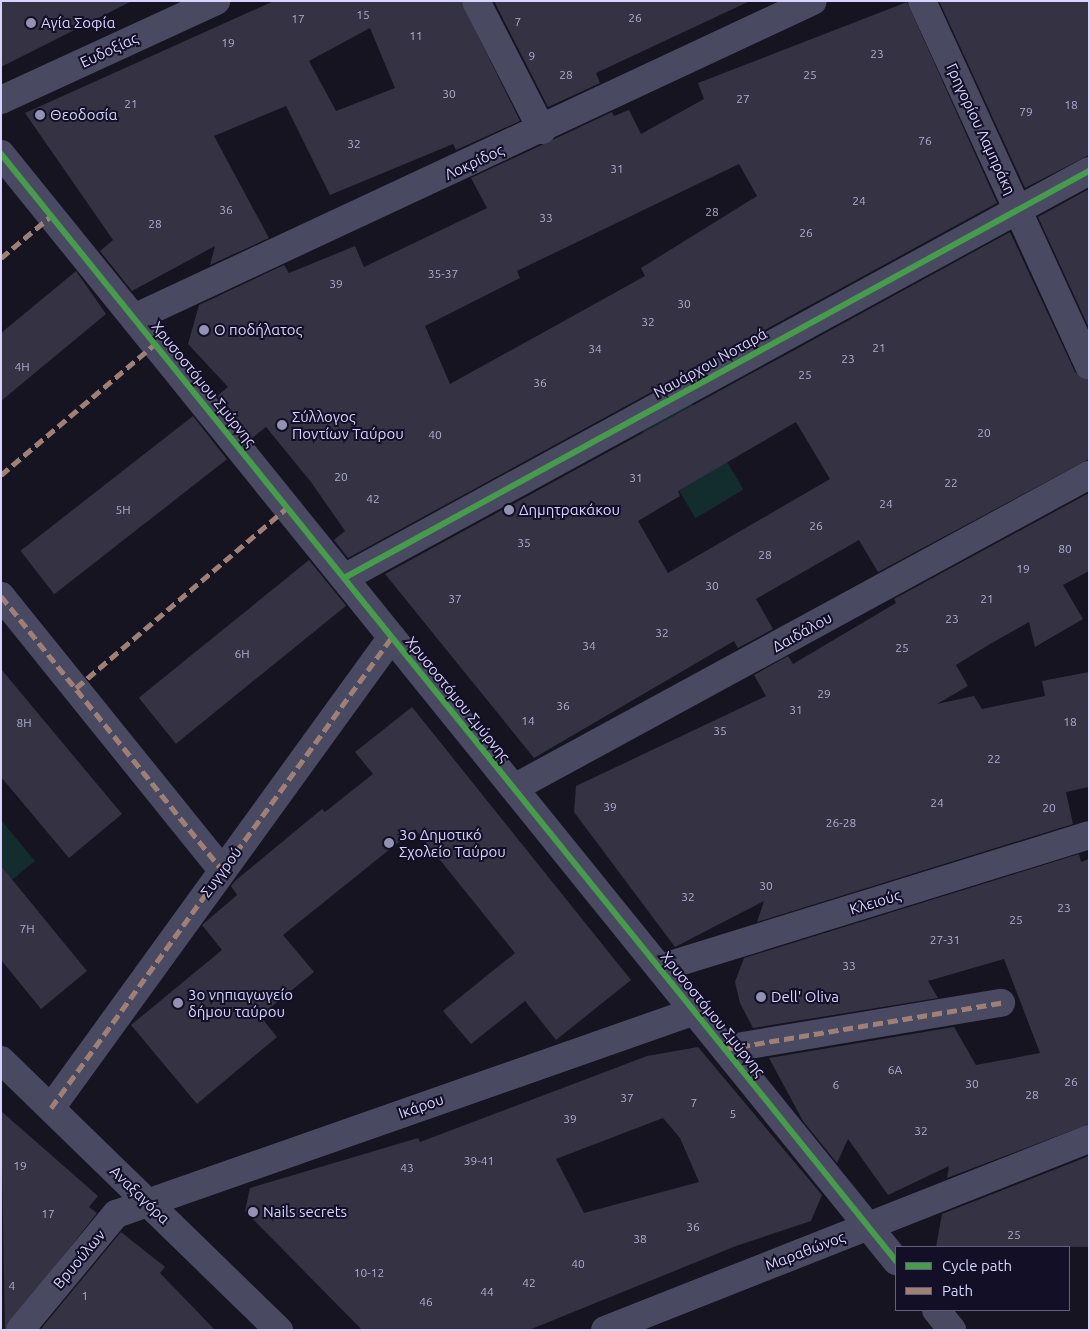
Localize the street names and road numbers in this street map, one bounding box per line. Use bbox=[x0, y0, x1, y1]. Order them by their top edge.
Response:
street label: Ευδοξίας bbox=[77, 29, 141, 71]
street label: Γρηγορίου Λαμπράκη bbox=[943, 61, 1019, 197]
street label: Λοκρίδος bbox=[442, 141, 506, 183]
street label: Χρυσοστόμου Σμύρνης bbox=[148, 318, 260, 450]
street label: Ναυάρχου Νοταρά bbox=[650, 324, 770, 402]
street label: Δαιδάλου bbox=[769, 608, 835, 656]
street label: Χρυσοστόμου Σμύρνης bbox=[402, 633, 514, 765]
street label: Συγγρού bbox=[197, 843, 245, 901]
street label: Κλειούς bbox=[847, 886, 903, 918]
street label: Χρυσοστόμου Σμύρνης bbox=[657, 948, 769, 1080]
street label: Ικάρου bbox=[396, 1090, 446, 1122]
street label: Αναξαγόρα bbox=[107, 1162, 173, 1228]
street label: Βρυούλων bbox=[49, 1226, 109, 1292]
street label: Μαραθώνος bbox=[762, 1228, 848, 1274]

